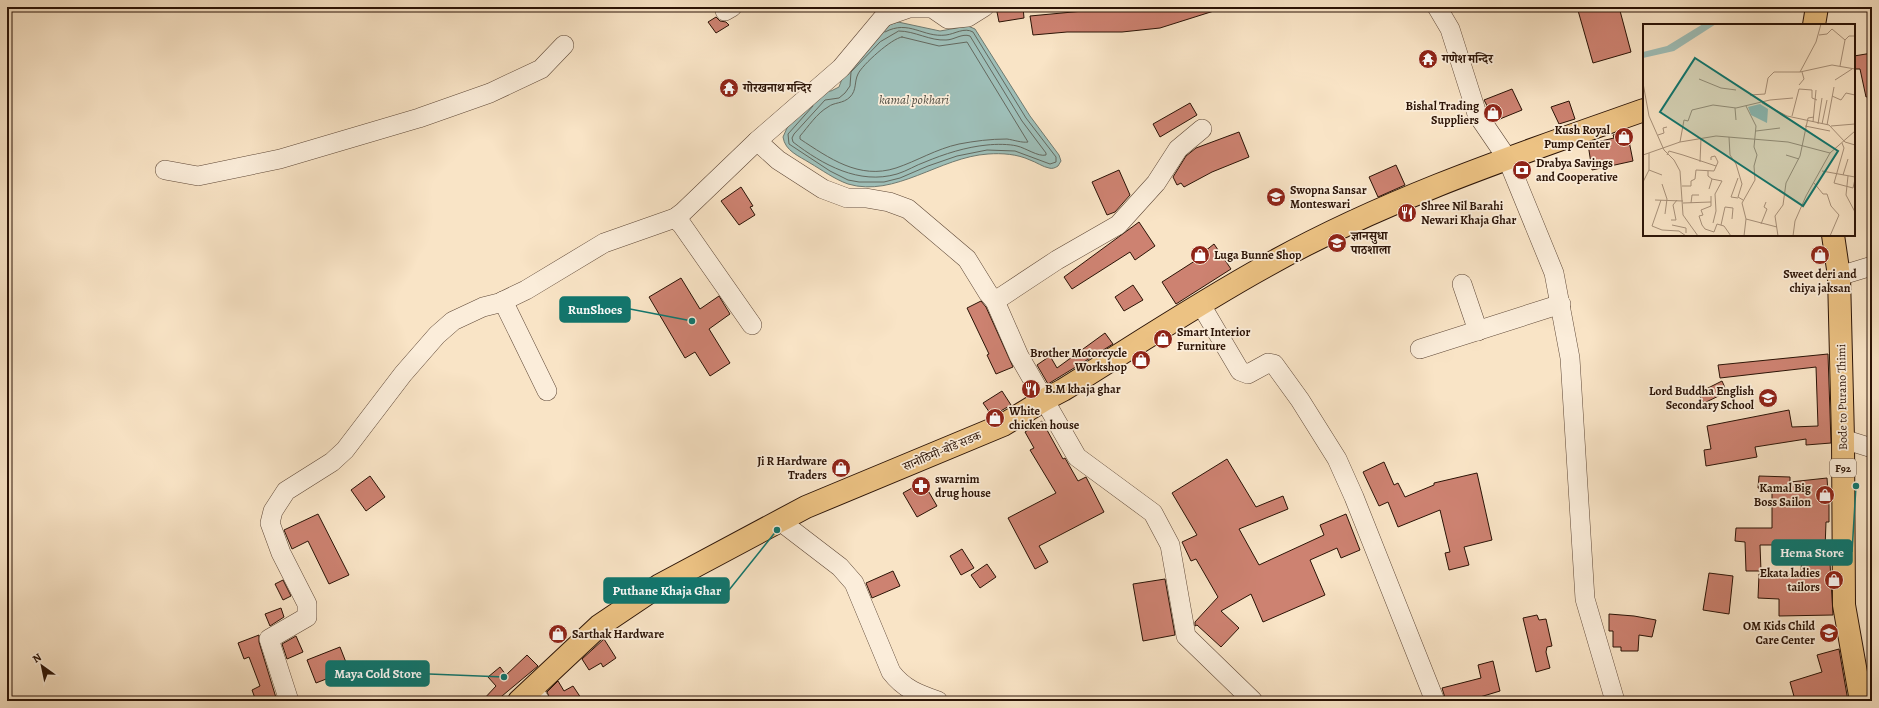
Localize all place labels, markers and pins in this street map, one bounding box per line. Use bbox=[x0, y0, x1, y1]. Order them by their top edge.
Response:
temple icon: गणेश मन्दिर bbox=[1417, 48, 1439, 70]
place label: गणेश मन्दिर bbox=[1441, 51, 1494, 67]
temple icon: गोरखनाथ मन्दिर bbox=[718, 77, 740, 99]
place label: गोरखनाथ मन्दिर bbox=[742, 80, 813, 96]
place label: Bishal Trading Suppliers bbox=[1406, 98, 1480, 128]
shop icon: Bishal Trading Suppliers bbox=[1482, 102, 1504, 124]
place label: Kush Royal Pump Center bbox=[1544, 122, 1611, 152]
shop icon: Kush Royal Pump Center bbox=[1613, 126, 1635, 148]
place label: Drabya Savings and Cooperative bbox=[1536, 155, 1618, 185]
bank icon: Drabya Savings and Cooperative bbox=[1511, 159, 1533, 181]
place label: Swopna Sansar Monteswari bbox=[1290, 182, 1367, 212]
school or university icon: Swopna Sansar Monteswari bbox=[1265, 186, 1287, 208]
place label: Shree Nil Barahi Newari Khaja Ghar bbox=[1421, 198, 1516, 228]
restaurant icon: Shree Nil Barahi Newari Khaja Ghar bbox=[1396, 202, 1418, 224]
place label: ज्ञानसुधा पाठशाला bbox=[1350, 228, 1391, 258]
school or university icon: ज्ञानसुधा पाठशाला bbox=[1326, 232, 1348, 254]
shop icon: Luga Bunne Shop bbox=[1189, 244, 1211, 266]
shop icon: Sweet deri and chiya jaksan bbox=[1809, 244, 1831, 266]
place label: Luga Bunne Shop bbox=[1214, 247, 1302, 263]
place label: Sweet deri and chiya jaksan bbox=[1783, 266, 1857, 296]
callout: RunShoes bbox=[560, 297, 630, 322]
place label: Smart Interior Furniture bbox=[1177, 324, 1250, 354]
shop icon: Smart Interior Furniture bbox=[1152, 328, 1174, 350]
place label: Brother Motorcycle Workshop bbox=[1030, 345, 1128, 375]
shop icon: Brother Motorcycle Workshop bbox=[1130, 349, 1152, 371]
restaurant icon: B.M khaja ghar bbox=[1020, 378, 1042, 400]
place label: B.M khaja ghar bbox=[1045, 381, 1121, 397]
place label: Lord Buddha English Secondary School bbox=[1649, 383, 1755, 413]
school or university icon: Lord Buddha English Secondary School bbox=[1757, 387, 1779, 409]
place label: White chicken house bbox=[1008, 403, 1080, 433]
shop icon: White chicken house bbox=[984, 407, 1006, 429]
place label: Ji R Hardware Traders bbox=[757, 453, 827, 483]
shop icon: Ji R Hardware Traders bbox=[830, 457, 852, 479]
place label: swarnim drug house bbox=[935, 471, 991, 501]
pharmacy icon: swarnim drug house bbox=[910, 475, 932, 497]
place label: Kamal Big Boss Sailon bbox=[1754, 480, 1812, 510]
shop icon: Kamal Big Boss Sailon bbox=[1814, 484, 1836, 506]
callout: Hema Store bbox=[1772, 540, 1852, 565]
place label: Ekata ladies tailors bbox=[1760, 565, 1820, 595]
shop icon: Ekata ladies tailors bbox=[1823, 569, 1845, 591]
callout: Puthane Khaja Ghar bbox=[604, 578, 729, 603]
place label: OM Kids Child Care Center bbox=[1743, 618, 1816, 648]
school or university icon: OM Kids Child Care Center bbox=[1818, 622, 1840, 644]
shop icon: Sarthak Hardware bbox=[547, 623, 569, 645]
place label: Sarthak Hardware bbox=[572, 626, 665, 642]
callout: Maya Cold Store bbox=[326, 661, 429, 686]

